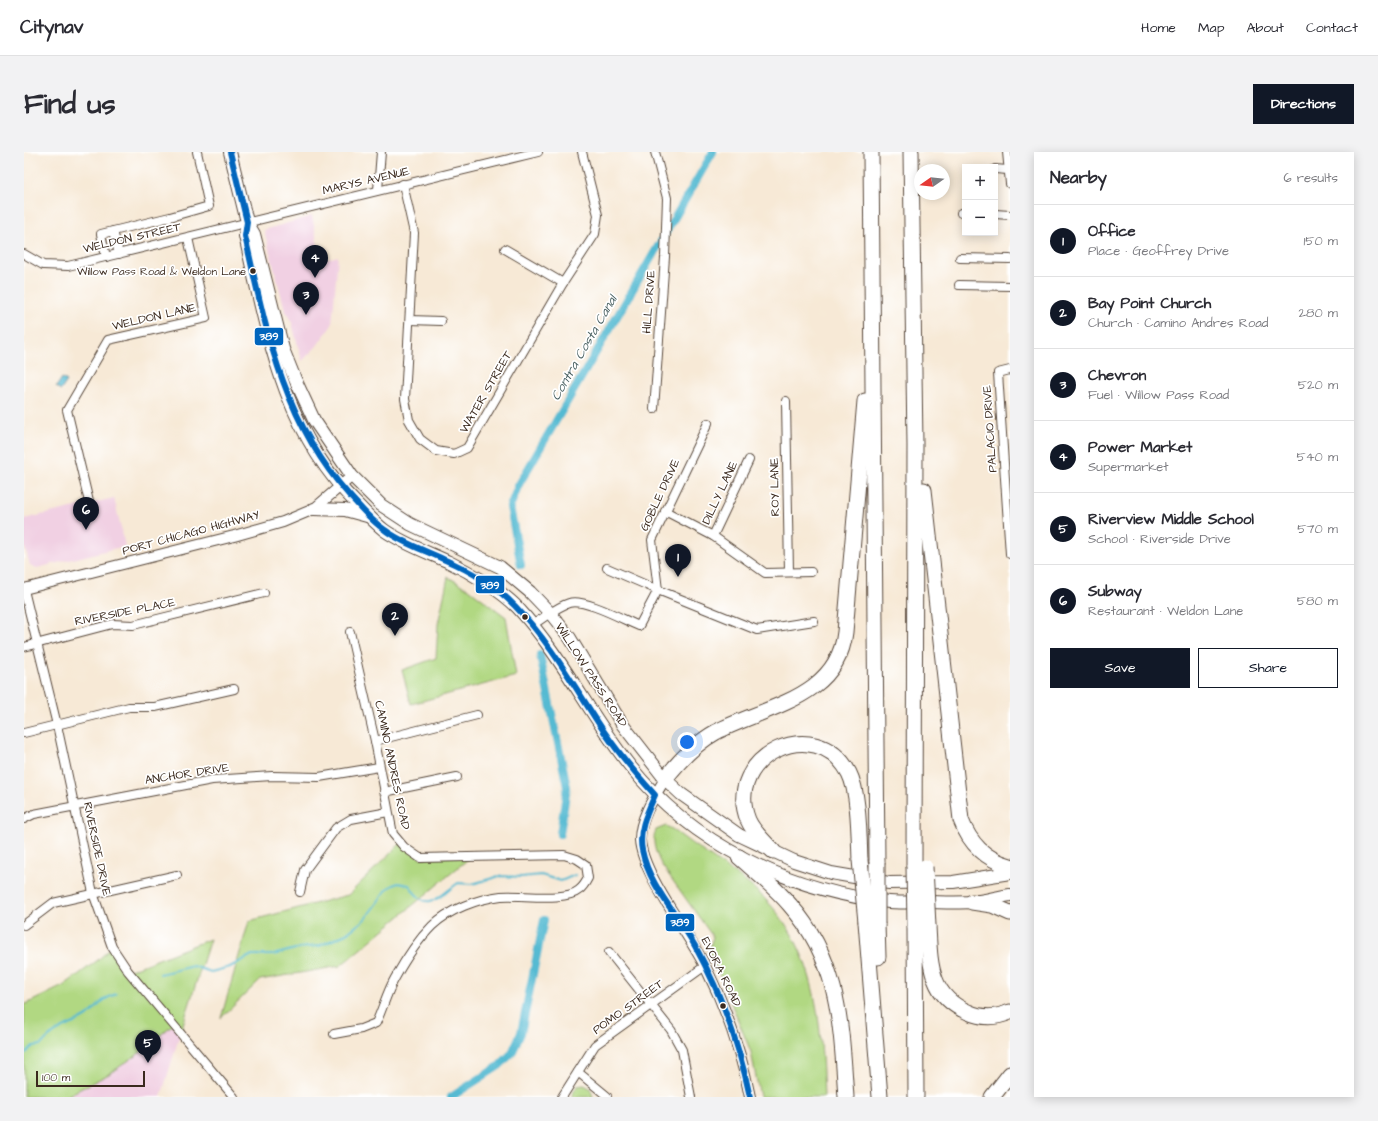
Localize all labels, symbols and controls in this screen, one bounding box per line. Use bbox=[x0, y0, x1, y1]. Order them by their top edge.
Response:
text: Citynav bbox=[20, 14, 83, 41]
text: Home bbox=[1141, 18, 1176, 38]
text: Map bbox=[1198, 18, 1224, 38]
text: About bbox=[1246, 18, 1284, 38]
text: Contact bbox=[1306, 18, 1358, 38]
button: Directions bbox=[1253, 84, 1354, 124]
text: Find us bbox=[24, 85, 115, 124]
street label: MARYS AVENUE bbox=[321, 163, 411, 199]
north arrow bbox=[914, 164, 950, 200]
map controls bbox=[962, 164, 998, 236]
button: + bbox=[962, 164, 998, 200]
text: Nearby bbox=[1050, 166, 1107, 190]
text: 6 results bbox=[1283, 169, 1338, 187]
button: − bbox=[962, 200, 998, 236]
street label: WELDON STREET bbox=[81, 218, 183, 258]
text: Office bbox=[1088, 221, 1136, 242]
text: 1 bbox=[1062, 232, 1064, 250]
text: 150 m bbox=[1304, 232, 1338, 250]
text: Place · Geoffrey Drive bbox=[1088, 242, 1229, 260]
pin: 4 bbox=[302, 245, 328, 278]
place label: Willow Pass Road & Weldon Lane bbox=[77, 264, 246, 279]
marker: Willow Pass Road & Weldon Lane bbox=[248, 266, 258, 276]
street label: HILL DRIVE bbox=[638, 270, 660, 334]
pin: 3 bbox=[293, 282, 319, 315]
water label: Contra Costa Canal bbox=[547, 291, 622, 404]
text: Bay Point Church bbox=[1088, 293, 1211, 314]
street label: WELDON LANE bbox=[110, 299, 198, 335]
text: 2 bbox=[1059, 304, 1067, 322]
text: 280 m bbox=[1299, 304, 1338, 322]
text: Church · Camino Andres Road bbox=[1088, 314, 1269, 332]
line badge: 389 bbox=[254, 327, 284, 346]
text: 389 bbox=[259, 329, 279, 344]
street label: WATER STREET bbox=[456, 347, 517, 436]
text: Chevron bbox=[1088, 365, 1146, 386]
text: 3 bbox=[1060, 376, 1066, 394]
text: 520 m bbox=[1298, 376, 1338, 394]
street label: PALACIO DRIVE bbox=[978, 385, 1002, 473]
text: Fuel · Willow Pass Road bbox=[1088, 386, 1229, 404]
text: Power Market bbox=[1088, 437, 1192, 458]
text: 4 bbox=[1059, 448, 1067, 466]
text: 540 m bbox=[1296, 448, 1338, 466]
street label: GOBLE DRIVE bbox=[636, 456, 684, 534]
street label: ROY LANE bbox=[766, 458, 784, 516]
text: Supermarket bbox=[1088, 458, 1169, 476]
street label: DILLY LANE bbox=[698, 459, 742, 527]
pin: 6 bbox=[73, 497, 99, 530]
street label: PORT CHICAGO HIGHWAY bbox=[120, 506, 262, 560]
text: Riverview Middle School bbox=[1088, 509, 1254, 530]
text: 5 bbox=[1058, 520, 1068, 538]
text: 570 m bbox=[1297, 520, 1338, 538]
text: School · Riverside Drive bbox=[1088, 530, 1231, 548]
pin: 1 bbox=[665, 544, 691, 577]
line badge: 389 bbox=[475, 575, 505, 594]
text: 389 bbox=[480, 578, 500, 593]
text: Subway bbox=[1088, 581, 1142, 602]
text: 6 bbox=[1059, 592, 1067, 610]
text: 580 m bbox=[1297, 592, 1338, 610]
street label: RIVERSIDE PLACE bbox=[73, 594, 177, 630]
text: Restaurant · Weldon Lane bbox=[1088, 602, 1243, 620]
pin: 2 bbox=[382, 603, 408, 636]
unlabelled marker bbox=[520, 612, 530, 622]
street label: WILLOW PASS ROAD bbox=[551, 619, 631, 731]
button: Save bbox=[1050, 648, 1190, 688]
button: Share bbox=[1198, 648, 1338, 688]
street label: CAMINO ANDRES ROAD bbox=[370, 699, 414, 831]
your location bbox=[677, 732, 697, 752]
street label: ANCHOR DRIVE bbox=[144, 759, 230, 789]
street label: RIVERSIDE DRIVE bbox=[79, 801, 115, 897]
line badge: 389 bbox=[665, 913, 695, 932]
text: 389 bbox=[670, 915, 690, 930]
street label: EVORA ROAD bbox=[697, 934, 745, 1010]
street label: POMO STREET bbox=[589, 975, 667, 1039]
unlabelled marker bbox=[718, 1001, 728, 1011]
pin: 5 bbox=[135, 1030, 161, 1063]
scale bar bbox=[36, 1069, 145, 1088]
text: 100 m bbox=[42, 1070, 70, 1085]

